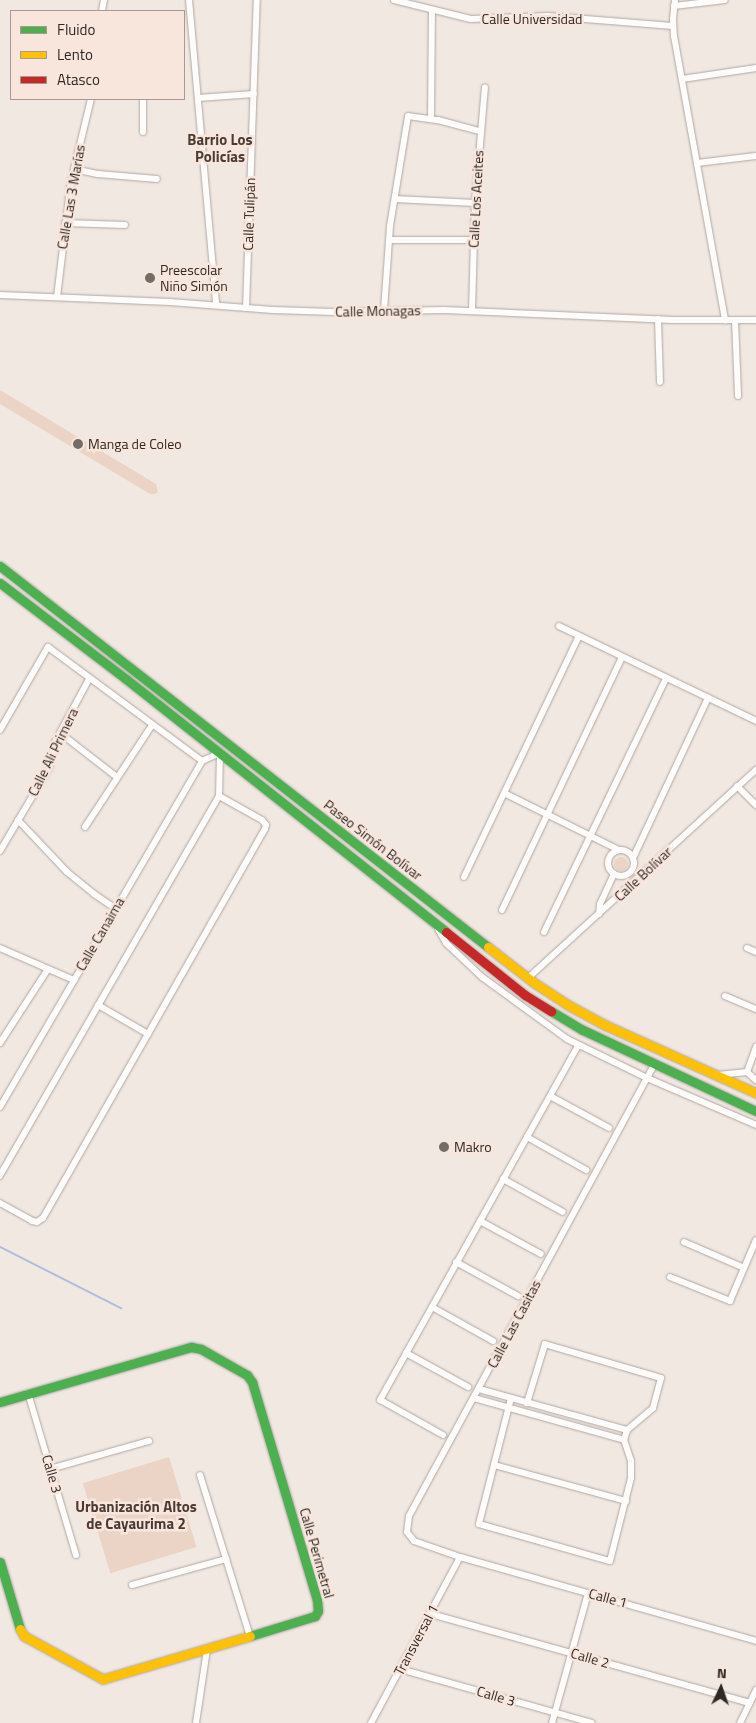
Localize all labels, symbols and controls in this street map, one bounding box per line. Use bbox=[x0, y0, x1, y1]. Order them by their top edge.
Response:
legend bbox=[10, 10, 185, 100]
street label: Calle Universidad bbox=[482, 11, 582, 27]
text: Fluido bbox=[57, 18, 95, 41]
text: Lento bbox=[57, 43, 93, 66]
text: Atasco bbox=[57, 68, 100, 91]
district label: Barrio Los Policías bbox=[187, 130, 253, 165]
street label: Calle Las 3 Marías bbox=[54, 144, 88, 250]
street label: Calle Los Aceites bbox=[465, 150, 487, 248]
street label: Calle Tulipán bbox=[239, 177, 259, 251]
place label: Preescolar Niño Simón bbox=[160, 262, 228, 294]
marker: Preescolar Niño Simón bbox=[144, 272, 156, 284]
street label: Calle Monagas bbox=[335, 302, 421, 320]
place label: Manga de Coleo bbox=[88, 436, 182, 452]
marker: Manga de Coleo bbox=[72, 438, 84, 450]
street label: Calle Ali Primera bbox=[24, 705, 82, 799]
street label: Paseo Simón Bolívar bbox=[320, 796, 426, 884]
street label: Calle Bolívar bbox=[611, 843, 675, 905]
street label: Calle Canaima bbox=[72, 894, 128, 974]
place label: Makro bbox=[454, 1139, 492, 1155]
marker: Makro bbox=[438, 1141, 450, 1153]
street label: Calle Las Casitas bbox=[484, 1277, 544, 1371]
street label: Calle 3 bbox=[39, 1453, 65, 1495]
district label: Urbanización Altos de Cayaurima 2 bbox=[75, 1497, 197, 1532]
street label: Calle Perimetral bbox=[296, 1506, 338, 1600]
street label: Calle 1 bbox=[587, 1585, 629, 1611]
street label: Transversal 1 bbox=[390, 1602, 442, 1678]
street label: Calle 2 bbox=[569, 1645, 611, 1671]
text: N bbox=[716, 1662, 727, 1683]
north arrow bbox=[696, 1663, 746, 1713]
street label: Calle 3 bbox=[475, 1683, 517, 1709]

